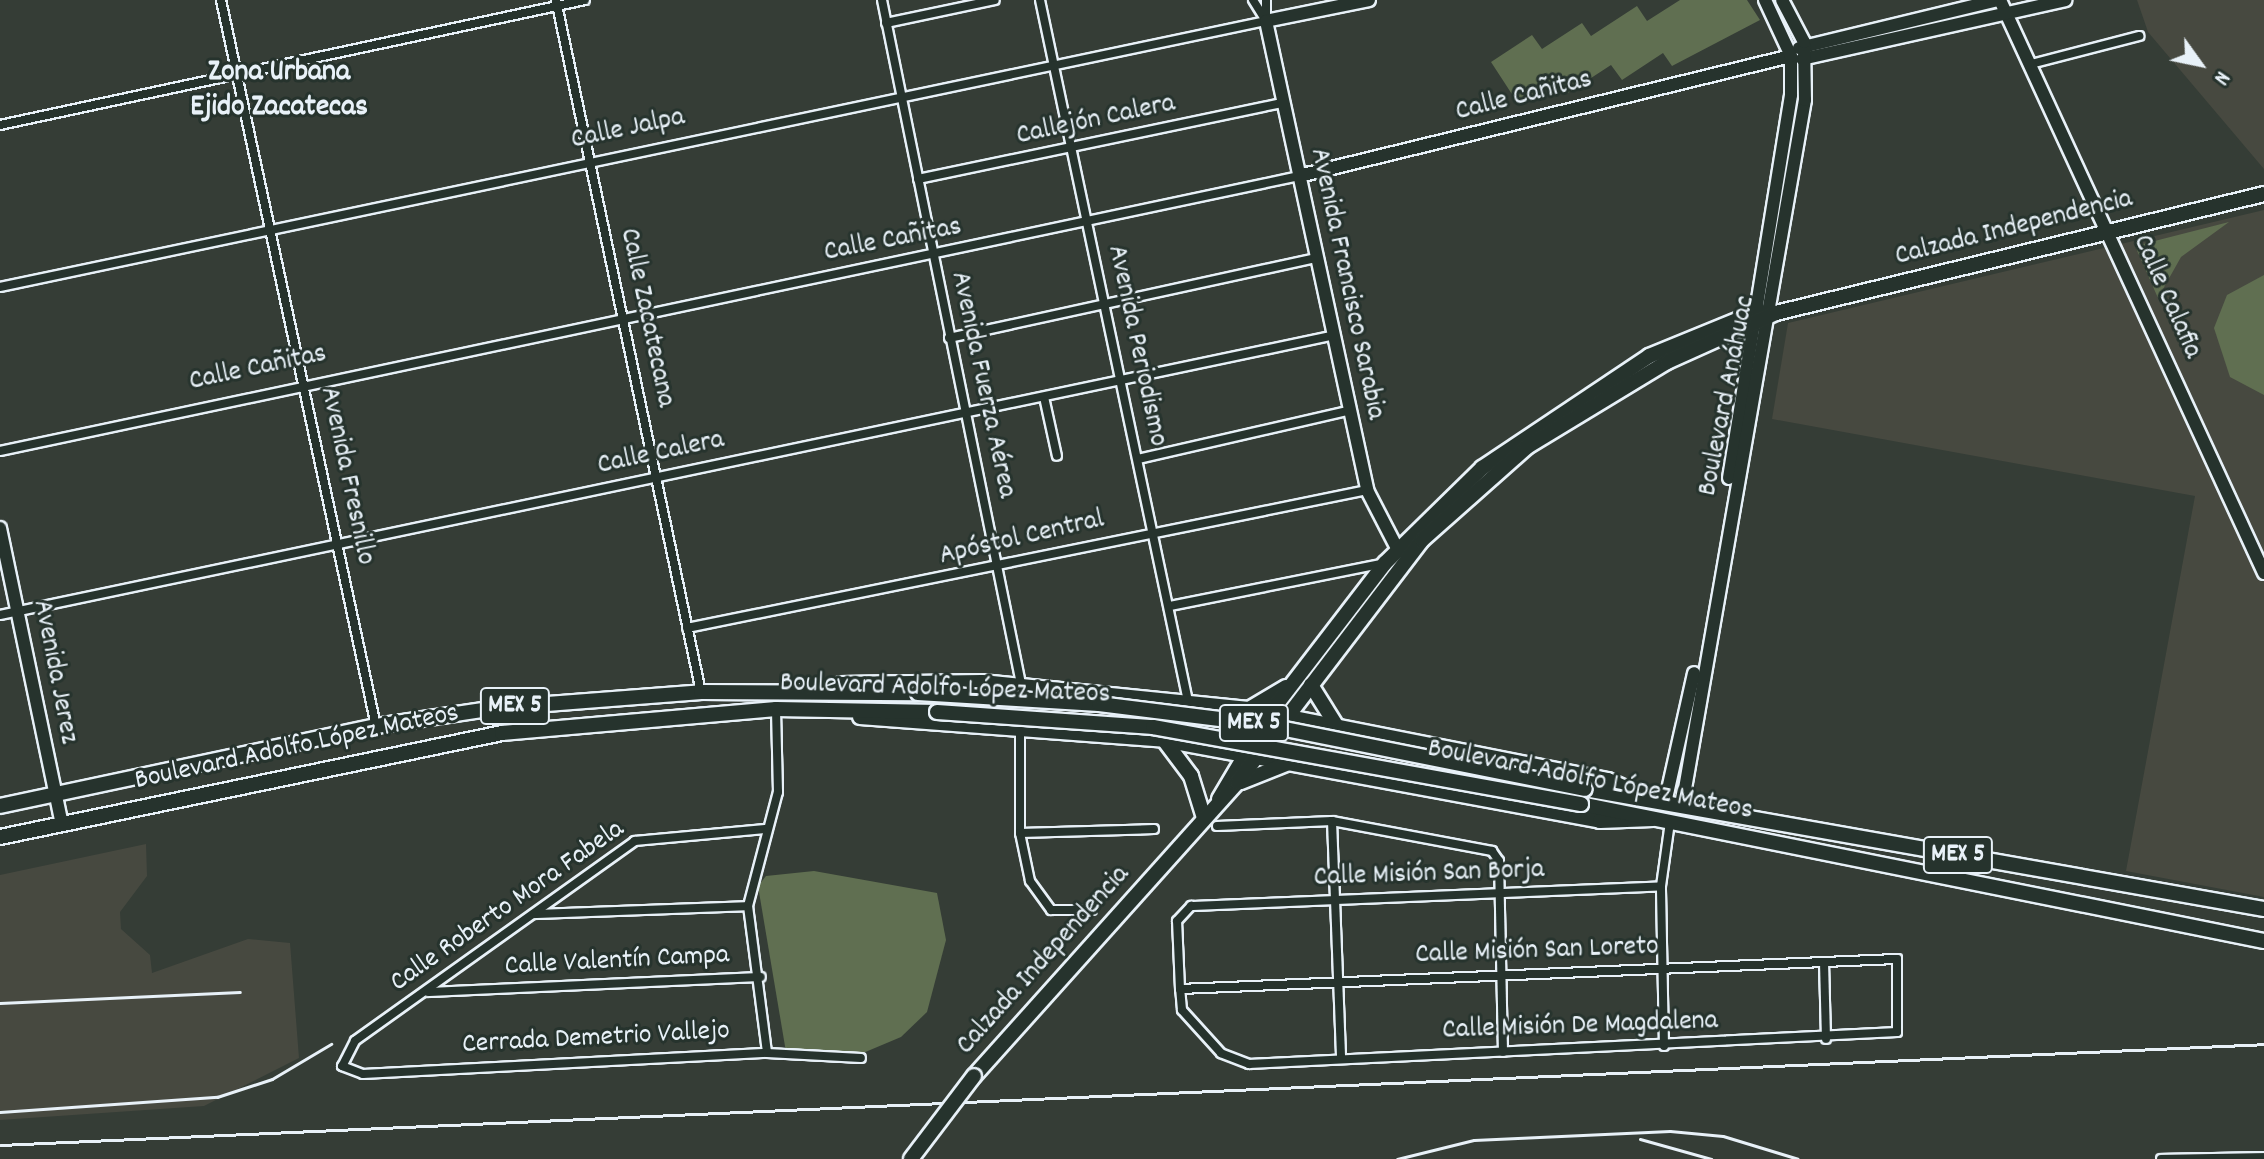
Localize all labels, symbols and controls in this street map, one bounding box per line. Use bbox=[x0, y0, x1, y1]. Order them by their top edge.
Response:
north arrow bbox=[2160, 24, 2240, 104]
district label: Zona Urbana Ejido Zacatecas bbox=[190, 56, 368, 126]
street label: Calle Cañitas bbox=[1452, 64, 1596, 130]
text: N bbox=[2205, 64, 2237, 90]
street label: Callejón Calera bbox=[1014, 88, 1178, 154]
street label: Calle Jalpa bbox=[568, 102, 688, 158]
street label: Avenida Francisco Sarabia bbox=[1301, 145, 1391, 423]
street label: Calzada Independencia bbox=[1892, 183, 2136, 275]
street label: Calle Cañitas bbox=[821, 211, 965, 271]
street label: Calle Zacatecana bbox=[611, 225, 681, 411]
street label: Calle Calafia bbox=[2124, 230, 2208, 364]
street label: Avenida Periodismo bbox=[1098, 242, 1174, 450]
street label: Avenida Fuerza Aérea bbox=[942, 269, 1022, 501]
street label: Boulevard Anáhuac bbox=[1692, 293, 1764, 499]
street label: Calle Cañitas bbox=[186, 338, 330, 400]
street label: Avenida Fresnillo bbox=[311, 384, 381, 568]
street label: Calle Calera bbox=[595, 424, 727, 484]
street label: Apóstol Central bbox=[936, 504, 1108, 574]
street label: Avenida Jerez bbox=[24, 597, 84, 747]
street label: Boulevard Adolfo López Mateos bbox=[779, 667, 1111, 713]
road number: MEX 5 bbox=[479, 684, 551, 728]
street label: Boulevard Adolfo López Mateos bbox=[132, 697, 462, 799]
road number: MEX 5 bbox=[1218, 701, 1290, 745]
street label: Boulevard Adolfo López Mateos bbox=[1425, 733, 1755, 829]
street label: Calle Roberto Mora Fabela bbox=[385, 814, 631, 1000]
road number: MEX 5 bbox=[1922, 833, 1994, 877]
street label: Calle Misión San Borja bbox=[1313, 854, 1545, 896]
street label: Calzada Independencia bbox=[950, 859, 1138, 1063]
street label: Calle Misión San Loreto bbox=[1415, 931, 1659, 973]
street label: Calle Valentín Campa bbox=[504, 939, 730, 985]
street label: Calle Misión De Magdalena bbox=[1442, 1005, 1718, 1049]
street label: Cerrada Demetrio Vallejo bbox=[461, 1015, 731, 1063]

